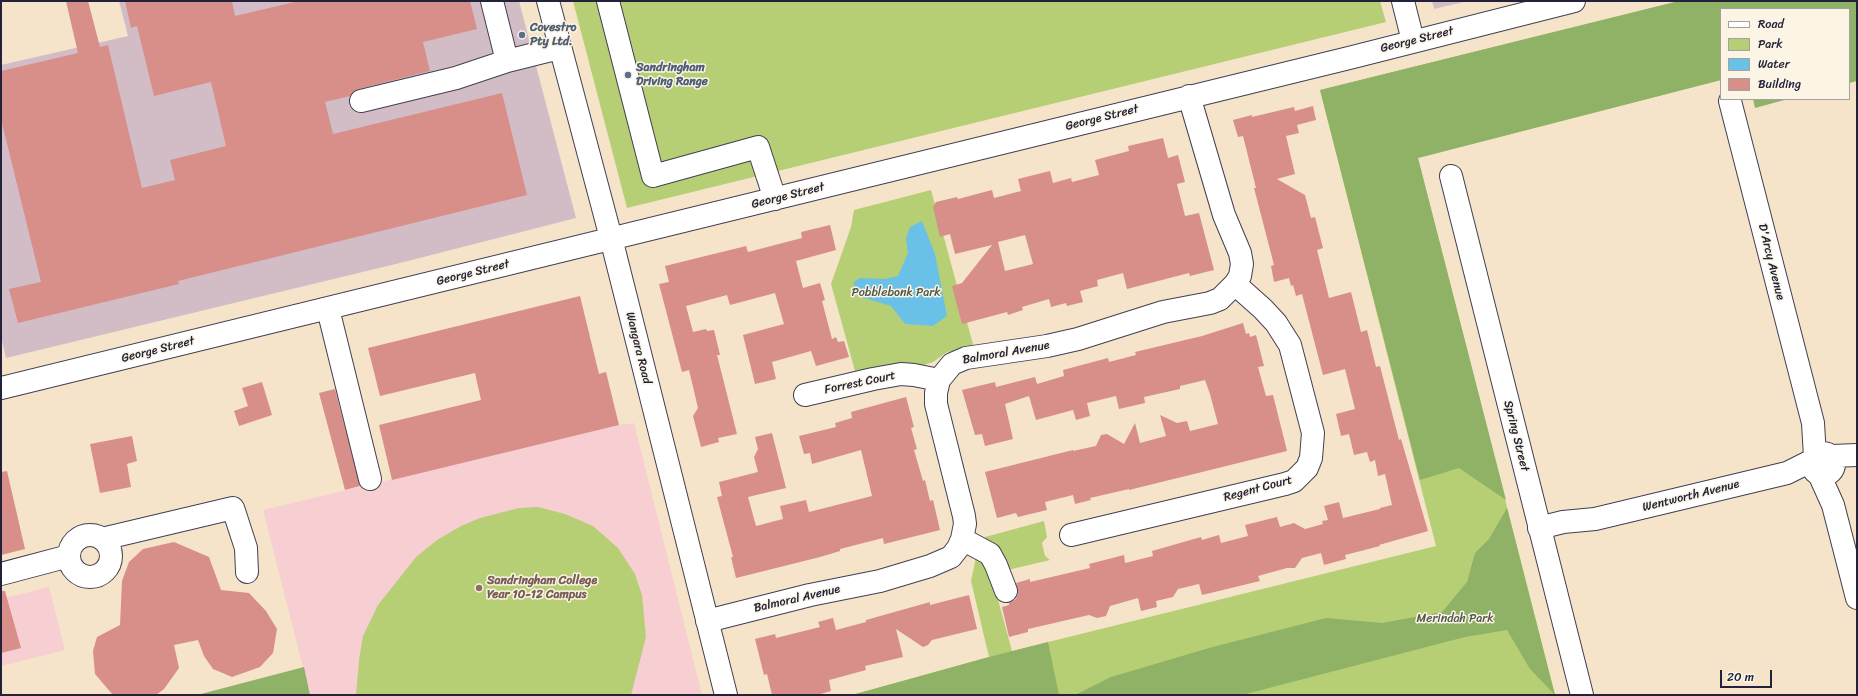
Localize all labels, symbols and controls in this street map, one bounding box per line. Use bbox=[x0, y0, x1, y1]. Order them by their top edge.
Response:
legend bbox=[1720, 8, 1850, 100]
text: Road bbox=[1758, 13, 1784, 35]
place label: Covestro Pty Ltd. bbox=[530, 21, 577, 49]
street label: George Street bbox=[1379, 24, 1455, 56]
marker: Covestro Pty Ltd. bbox=[517, 30, 527, 40]
text: Park bbox=[1758, 33, 1783, 55]
text: Water bbox=[1758, 53, 1790, 75]
place label: Sandringham Driving Range bbox=[636, 61, 708, 89]
marker: Sandringham Driving Range bbox=[623, 70, 633, 80]
text: Building bbox=[1758, 73, 1801, 95]
street label: George Street bbox=[1064, 102, 1140, 134]
street label: George Street bbox=[750, 180, 826, 212]
street label: D'Arcy Avenue bbox=[1755, 222, 1787, 302]
street label: George Street bbox=[435, 257, 511, 289]
park label: Pobblebonk Park bbox=[851, 286, 941, 300]
street label: Wangara Road bbox=[622, 311, 654, 385]
street label: George Street bbox=[120, 334, 196, 366]
street label: Balmoral Avenue bbox=[961, 338, 1051, 368]
street label: Forrest Court bbox=[823, 368, 897, 398]
street label: Spring Street bbox=[1500, 399, 1532, 473]
street label: Regent Court bbox=[1222, 473, 1294, 505]
street label: Wentworth Avenue bbox=[1641, 477, 1741, 515]
place label: Sandringham College Year 10-12 Campus bbox=[487, 574, 597, 602]
street label: Balmoral Avenue bbox=[752, 582, 842, 616]
marker: Sandringham College Year 10-12 Campus bbox=[474, 583, 484, 593]
park label: Merindah Park bbox=[1416, 612, 1494, 626]
scale bar bbox=[1722, 662, 1774, 688]
text: 20 m bbox=[1727, 666, 1754, 688]

